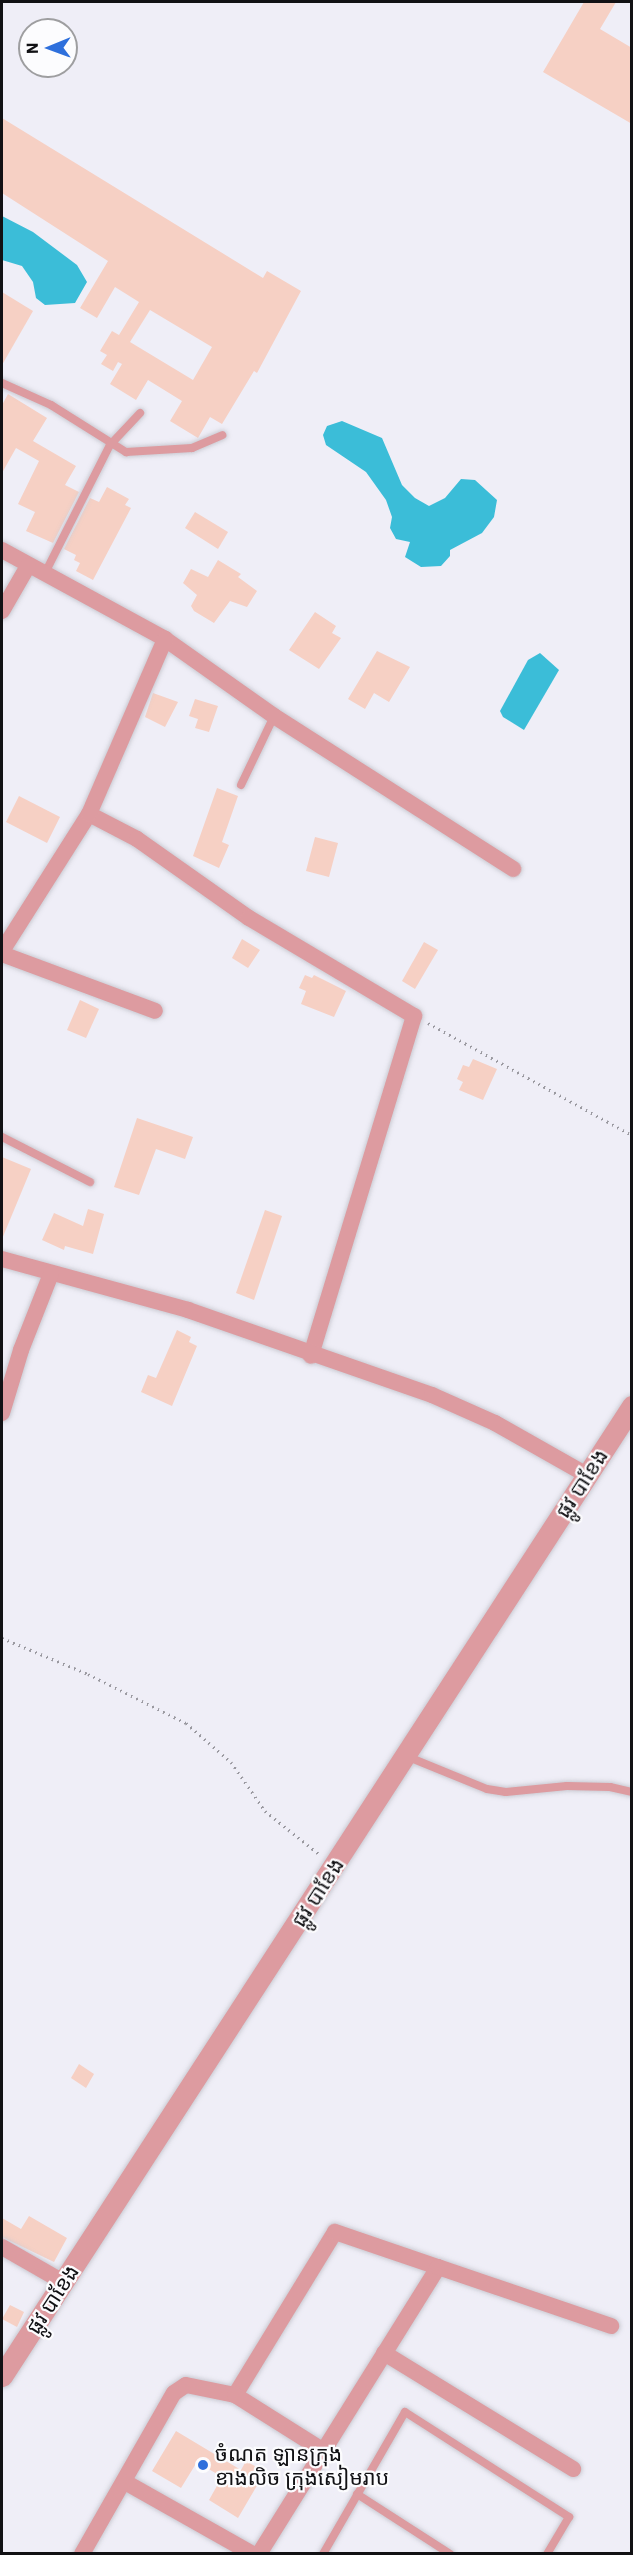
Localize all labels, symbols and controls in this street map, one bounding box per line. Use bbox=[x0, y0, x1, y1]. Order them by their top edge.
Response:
north arrow bbox=[18, 18, 78, 78]
text: N bbox=[22, 42, 42, 54]
street label: ផ្លូវ បាខែង bbox=[549, 1444, 613, 1522]
street label: ផ្លូវ បាខែង bbox=[285, 1853, 349, 1931]
street label: ផ្លូវ បាខែង bbox=[20, 2260, 84, 2338]
place label: ចំណត ឡានក្រុង ខាងលិច ក្រុងសៀមរាប bbox=[215, 2440, 389, 2490]
marker: ចំណត ឡានក្រុង ខាងលិច ក្រុងសៀមរាប bbox=[196, 2458, 210, 2472]

